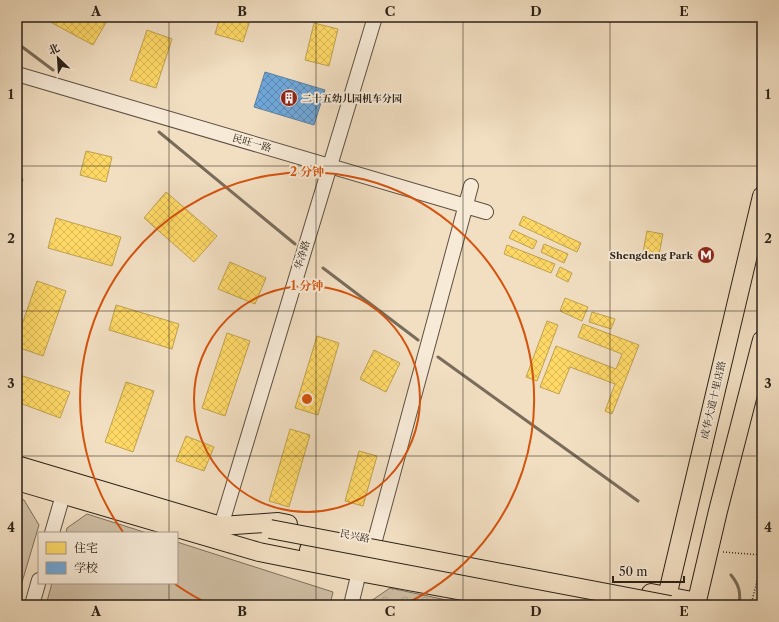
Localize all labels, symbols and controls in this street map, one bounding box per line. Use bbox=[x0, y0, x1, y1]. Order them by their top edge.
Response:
text: A bbox=[90, 3, 102, 19]
text: B bbox=[237, 3, 247, 19]
text: C bbox=[385, 3, 395, 19]
text: D bbox=[530, 3, 542, 19]
text: E bbox=[679, 3, 689, 19]
north arrow bbox=[38, 38, 78, 78]
text: 北 bbox=[46, 40, 62, 58]
text: 1 bbox=[8, 86, 14, 102]
text: 1 bbox=[765, 86, 771, 102]
building icon: 二十五幼儿园机车分园 bbox=[279, 88, 299, 108]
place label: 二十五幼儿园机车分园 bbox=[302, 92, 402, 105]
street label: 民旺一路 bbox=[231, 131, 273, 155]
text: 2 分钟 bbox=[290, 164, 324, 179]
text: 2 bbox=[7, 230, 15, 246]
text: 2 bbox=[764, 230, 772, 246]
street label: 华净路 bbox=[291, 239, 313, 271]
metro station icon: Shengdeng Park bbox=[696, 245, 716, 265]
place label: Shengdeng Park bbox=[610, 249, 693, 262]
text: 1 分钟 bbox=[291, 278, 323, 293]
street label: 成华大道十里店路 bbox=[698, 360, 728, 440]
text: 3 bbox=[7, 375, 15, 391]
text: 3 bbox=[764, 375, 772, 391]
centre of rings bbox=[300, 392, 314, 406]
text: 4 bbox=[7, 519, 15, 535]
text: 4 bbox=[764, 519, 772, 535]
street label: 民兴路 bbox=[339, 527, 371, 545]
legend bbox=[38, 532, 178, 584]
text: 住宅 bbox=[74, 540, 98, 555]
scale bar bbox=[613, 558, 684, 584]
text: 学校 bbox=[74, 560, 98, 575]
text: 50 m bbox=[619, 564, 648, 579]
text: A bbox=[90, 603, 102, 619]
text: B bbox=[237, 603, 247, 619]
text: C bbox=[385, 603, 395, 619]
text: D bbox=[530, 603, 542, 619]
text: E bbox=[679, 603, 689, 619]

